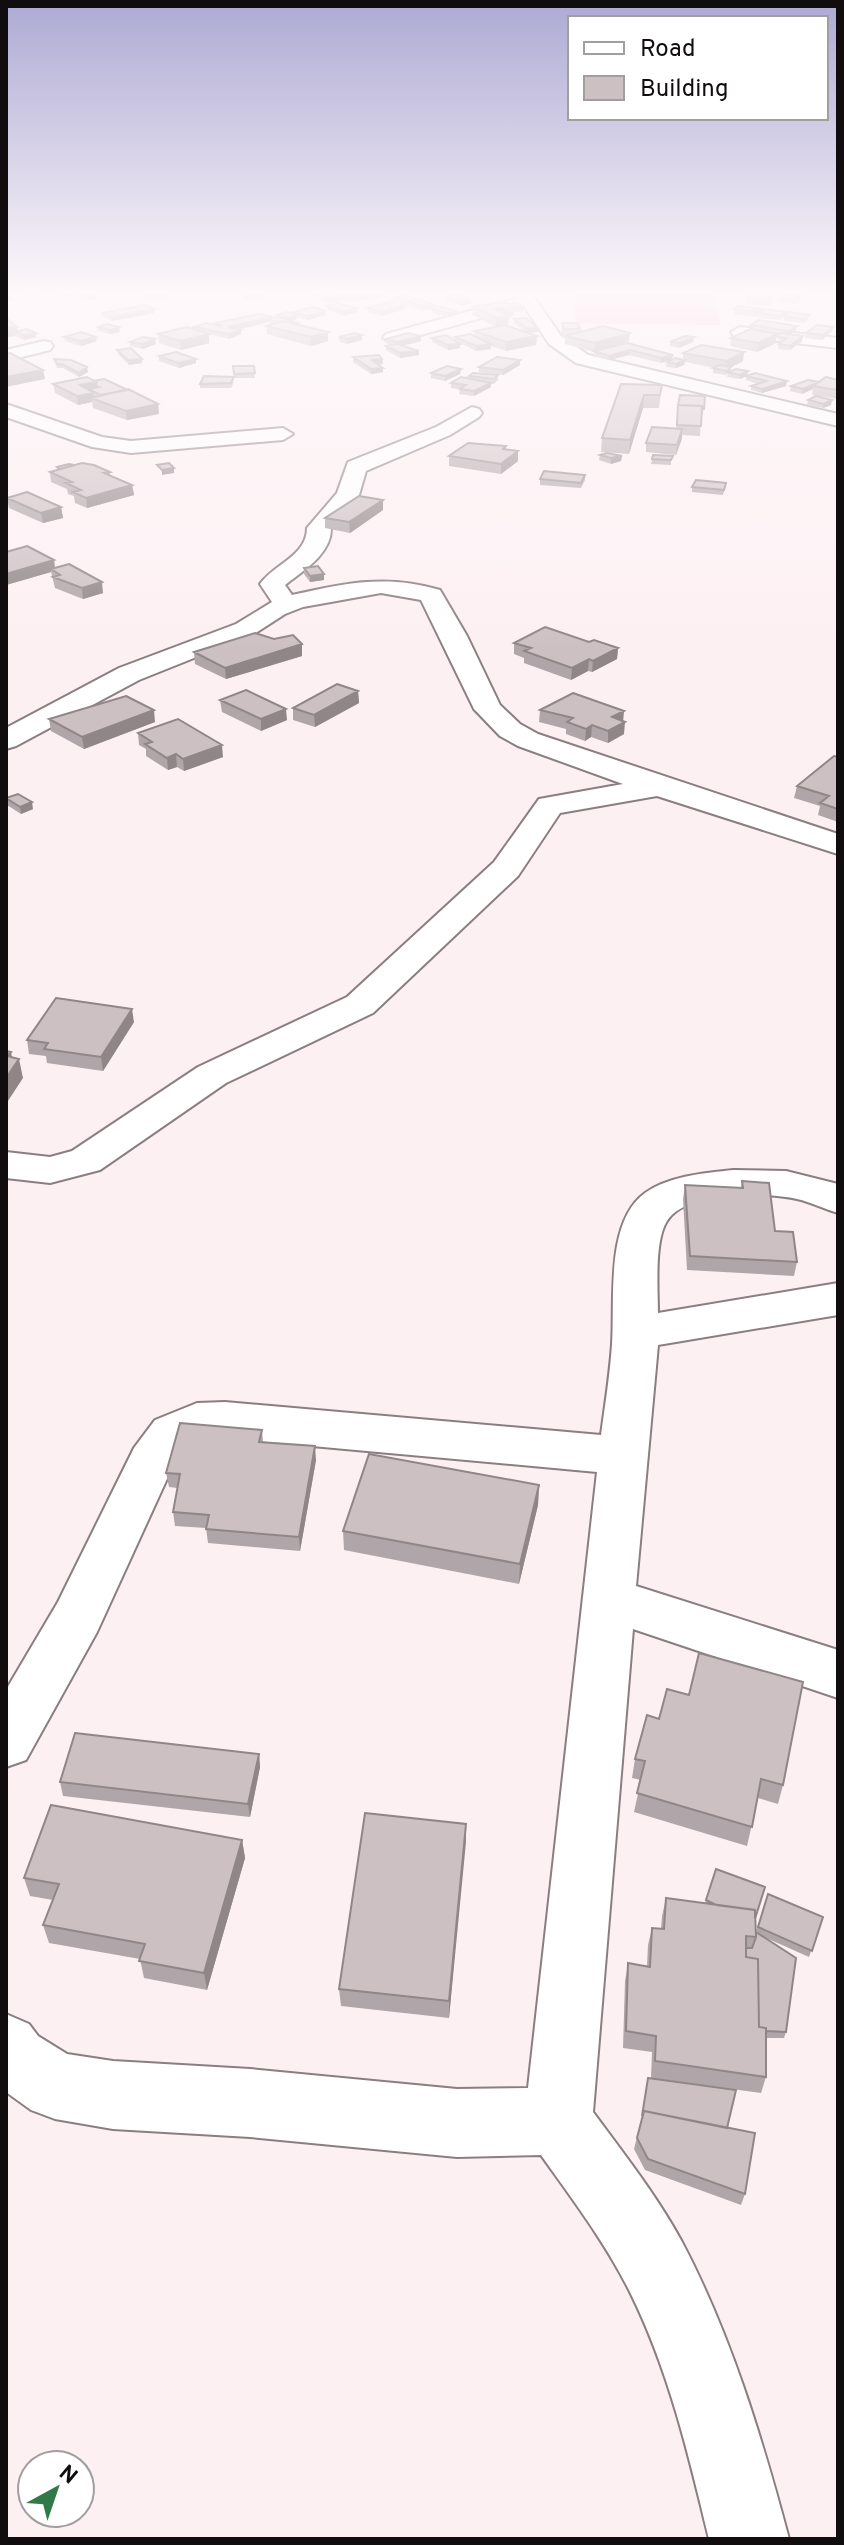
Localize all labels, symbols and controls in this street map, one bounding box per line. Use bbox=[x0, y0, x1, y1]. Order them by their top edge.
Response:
legend bbox=[568, 16, 828, 120]
text: Road bbox=[640, 35, 696, 65]
text: Building bbox=[640, 75, 729, 105]
north arrow bbox=[16, 2449, 96, 2529]
text: N bbox=[53, 2460, 82, 2491]

